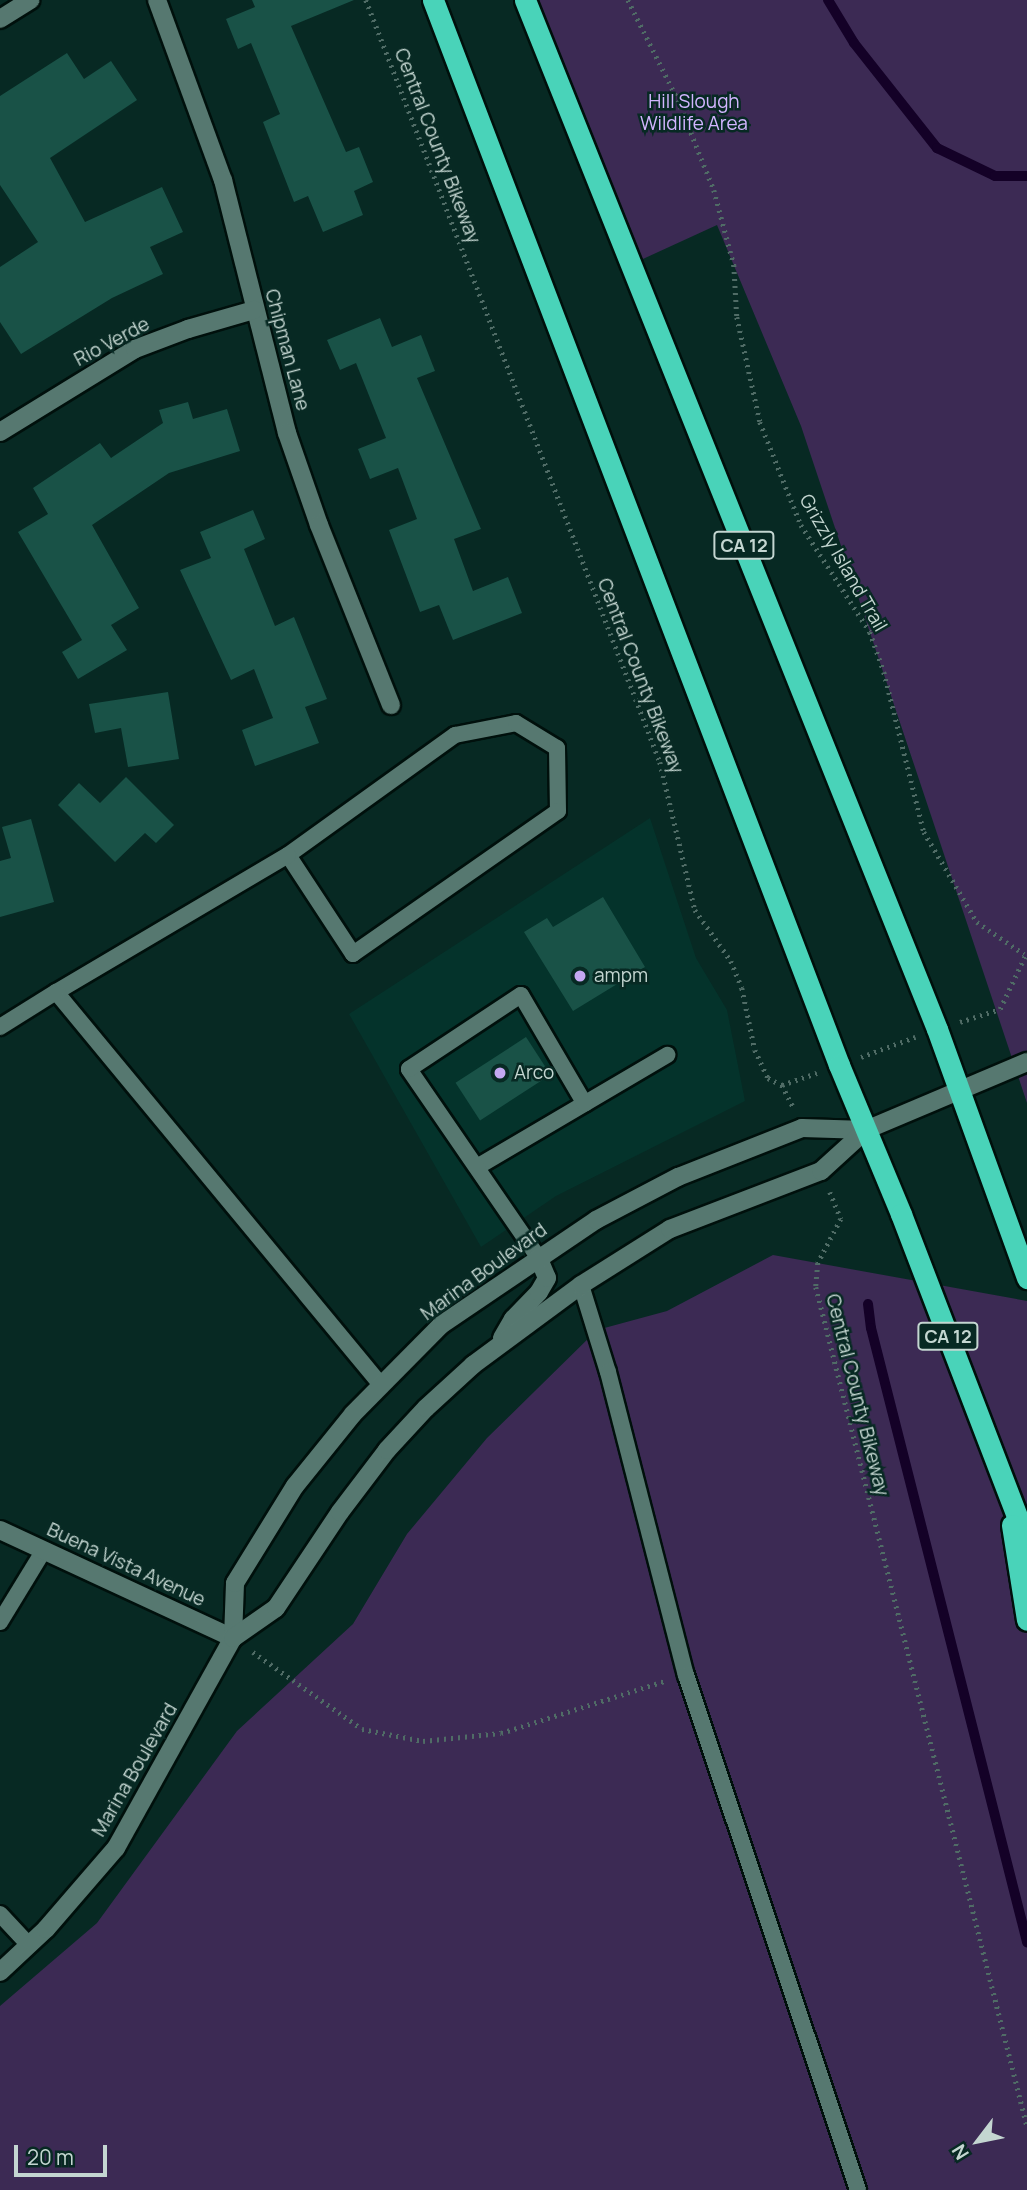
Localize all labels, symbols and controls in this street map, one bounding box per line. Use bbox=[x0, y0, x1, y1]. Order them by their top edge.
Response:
street label: Central County Bikeway bbox=[389, 45, 485, 247]
park label: Hill Slough Wildlife Area bbox=[640, 91, 748, 135]
street label: Chipman Lane bbox=[260, 287, 314, 413]
street label: Rio Verde bbox=[70, 313, 154, 371]
street label: Grizzly Island Trail bbox=[794, 490, 892, 636]
road number: CA 12 bbox=[712, 530, 776, 560]
street label: Central County Bikeway bbox=[592, 575, 688, 777]
place label: ampm bbox=[594, 965, 648, 987]
marker: ampm bbox=[572, 968, 588, 984]
place label: Arco bbox=[514, 1062, 554, 1084]
marker: Arco bbox=[492, 1065, 508, 1081]
street label: Marina Boulevard bbox=[416, 1219, 552, 1325]
street label: Central County Bikeway bbox=[821, 1292, 893, 1498]
road number: CA 12 bbox=[916, 1322, 979, 1350]
street label: Buena Vista Avenue bbox=[43, 1518, 209, 1612]
street label: Marina Boulevard bbox=[88, 1699, 182, 1841]
north arrow bbox=[943, 2106, 1013, 2176]
scale bar bbox=[18, 2130, 110, 2174]
text: N bbox=[946, 2139, 975, 2165]
text: 20 m bbox=[27, 2143, 74, 2171]

